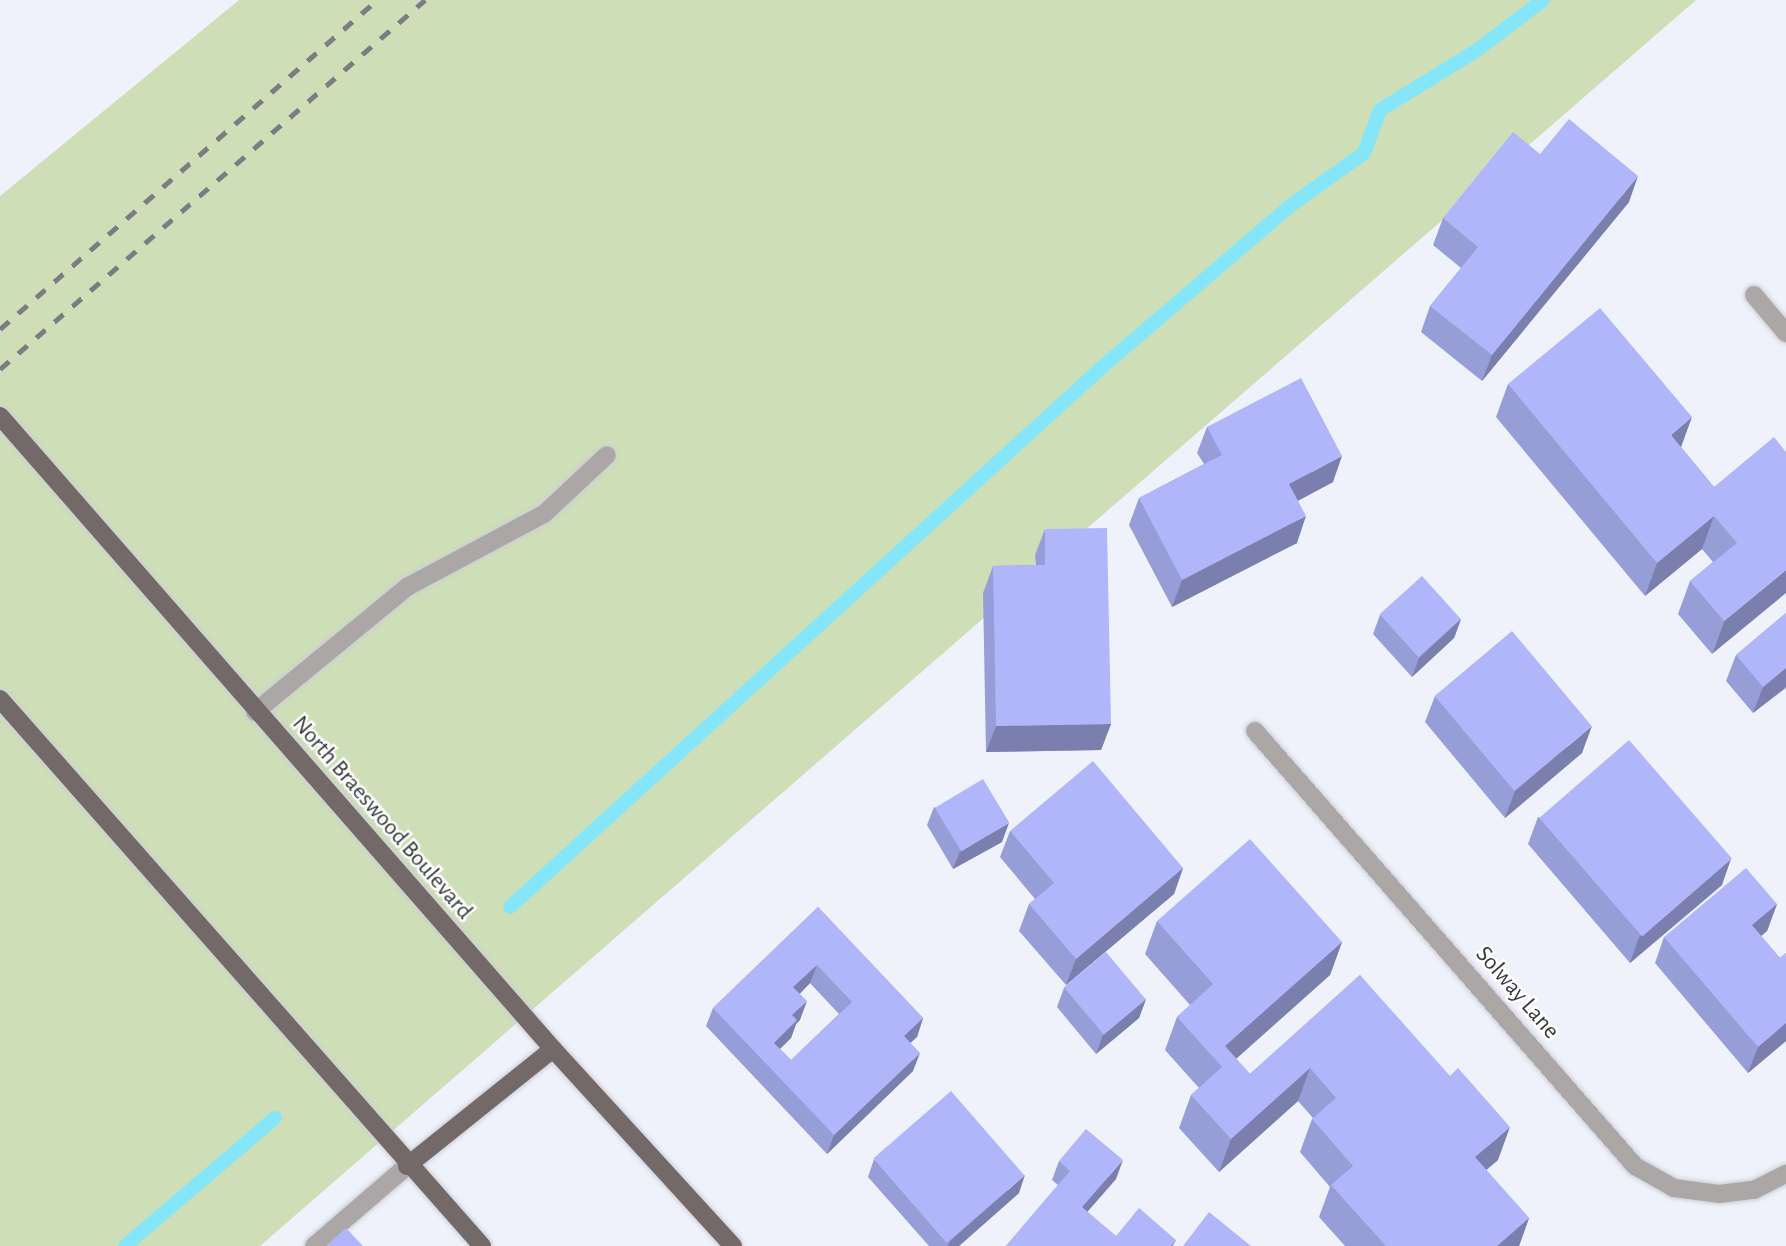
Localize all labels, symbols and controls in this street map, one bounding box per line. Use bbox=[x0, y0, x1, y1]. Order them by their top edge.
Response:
street label: North Braeswood Boulevard bbox=[286, 710, 478, 926]
street label: Solway Lane bbox=[1469, 941, 1565, 1045]

